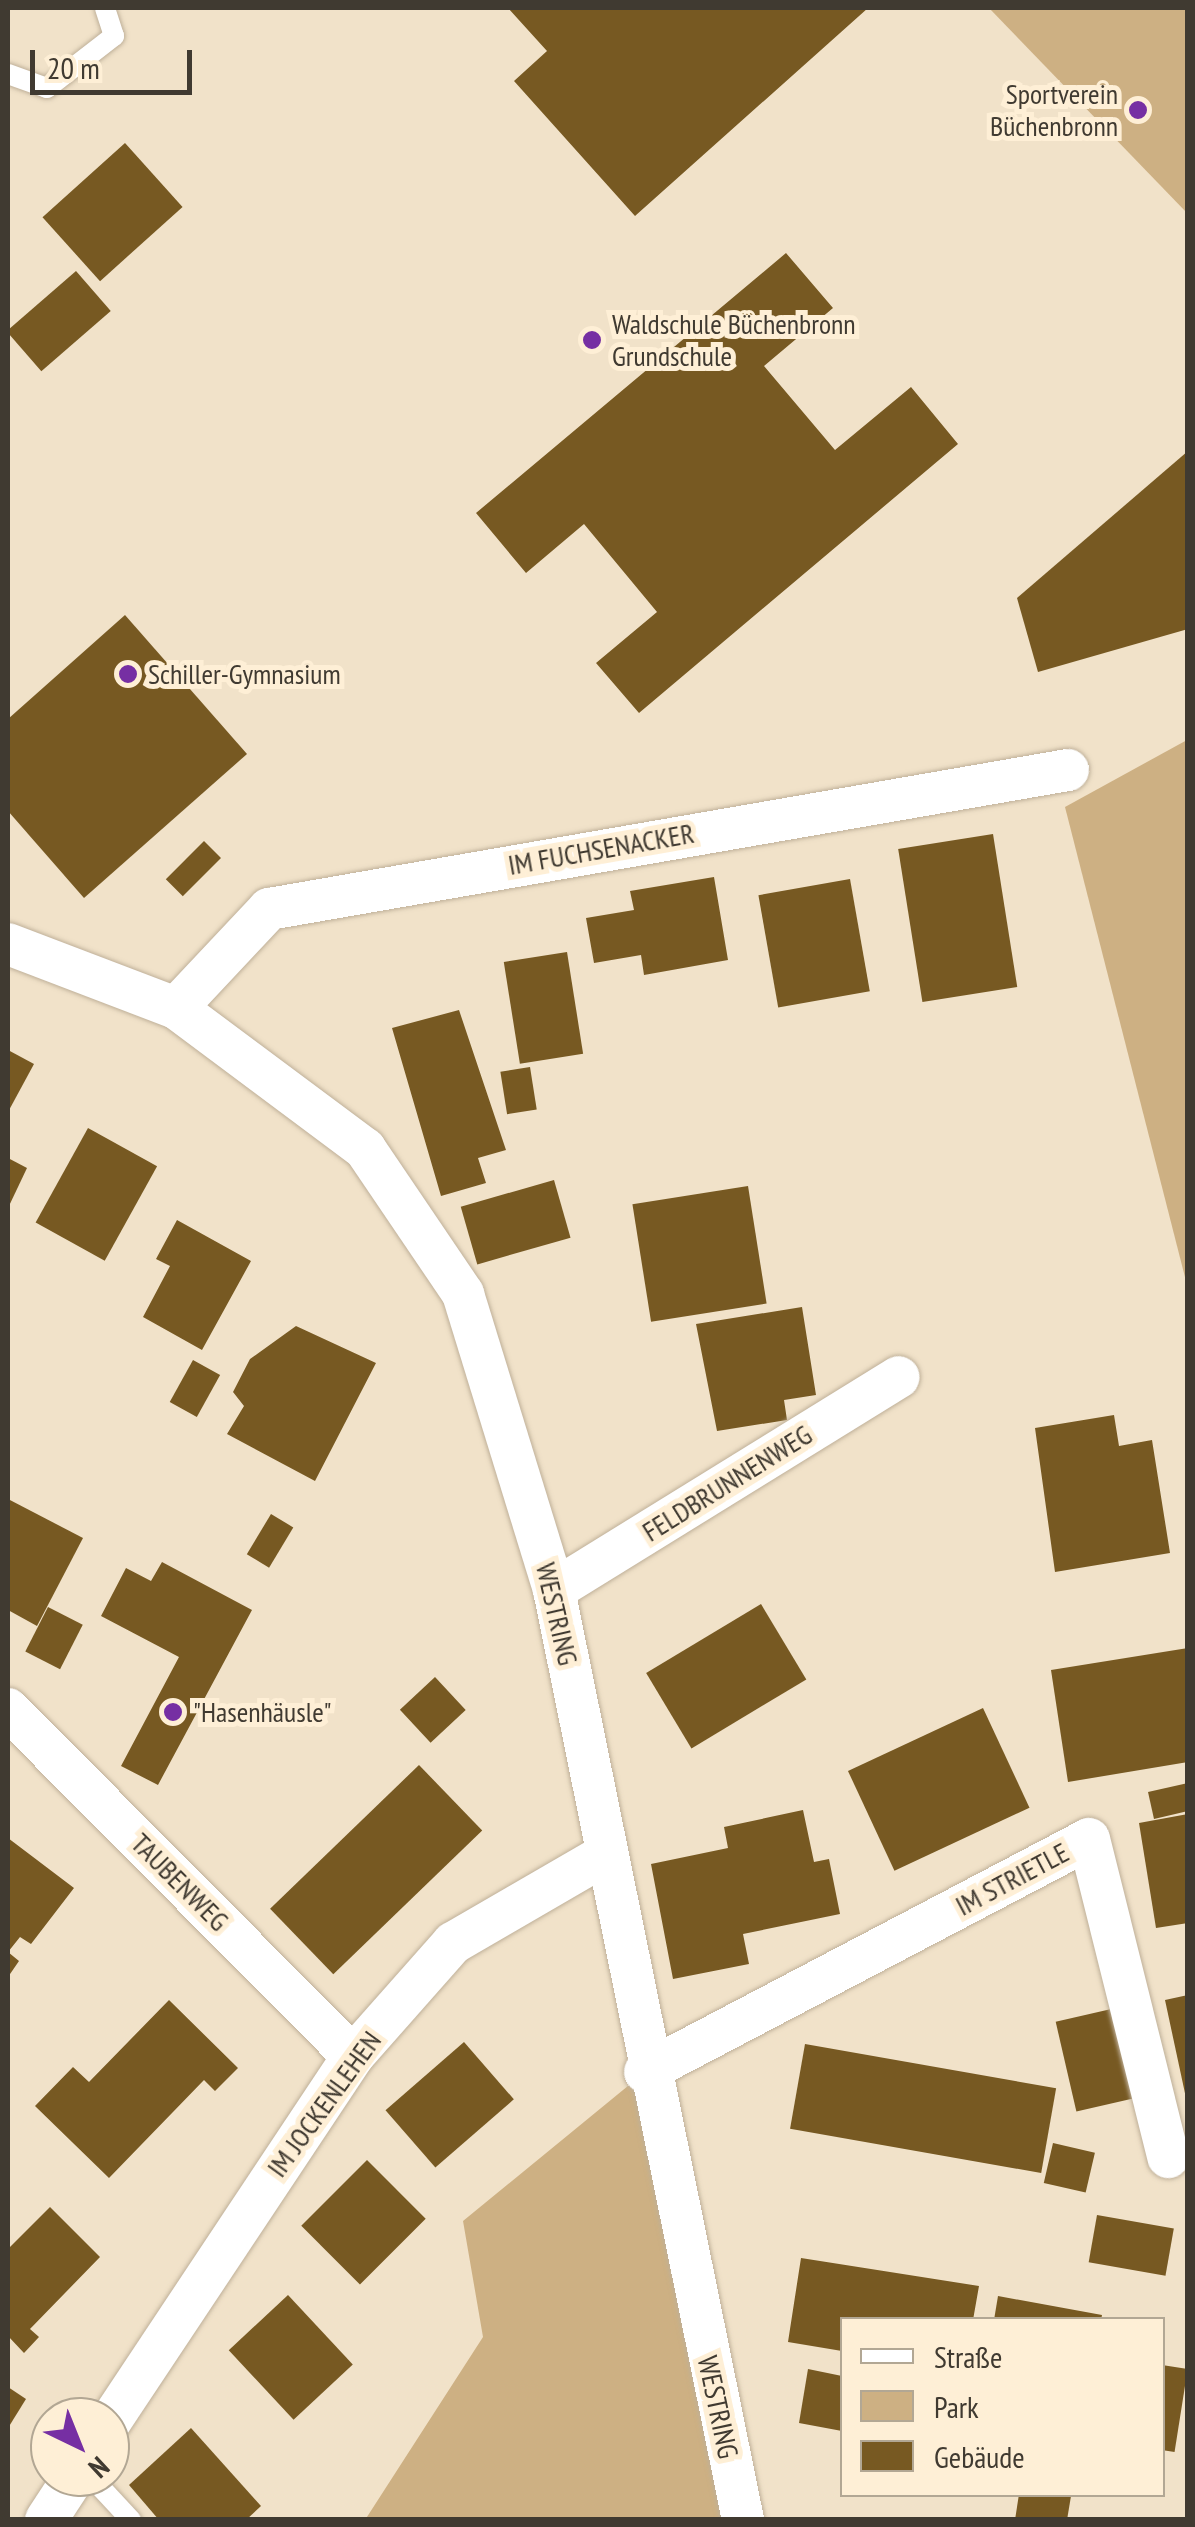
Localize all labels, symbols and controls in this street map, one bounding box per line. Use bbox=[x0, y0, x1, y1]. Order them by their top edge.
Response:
scale bar bbox=[35, 30, 198, 92]
text: 20 m bbox=[47, 48, 100, 87]
place label: Sportverein Büchenbronn bbox=[990, 77, 1118, 143]
marker: Sportverein Büchenbronn bbox=[1127, 99, 1149, 121]
place label: Waldschule Büchenbronn Grundschule bbox=[612, 307, 856, 373]
marker: Waldschule Büchenbronn Grundschule bbox=[581, 329, 603, 351]
place label: Schiller-Gymnasium bbox=[148, 657, 341, 691]
marker: Schiller-Gymnasium bbox=[117, 663, 139, 685]
street label: IM FUCHSENACKER bbox=[505, 816, 697, 882]
street label: FELDBRUNNENWEG bbox=[636, 1418, 818, 1548]
street label: WESTRING bbox=[529, 1559, 585, 1669]
place label: "Hasenhäusle" bbox=[193, 1695, 331, 1729]
marker: "Hasenhäusle" bbox=[162, 1701, 184, 1723]
street label: TAUBENWEG bbox=[124, 1826, 236, 1938]
street label: IM STRIETLE bbox=[950, 1835, 1074, 1923]
street label: IM JOCKENLEHEN bbox=[260, 2025, 388, 2183]
legend bbox=[840, 2317, 1165, 2497]
text: Straße bbox=[934, 2337, 1002, 2376]
street label: WESTRING bbox=[691, 2353, 745, 2461]
text: Park bbox=[934, 2387, 979, 2426]
north arrow bbox=[30, 2397, 130, 2497]
text: Gebäude bbox=[934, 2437, 1025, 2476]
text: N bbox=[81, 2449, 118, 2487]

